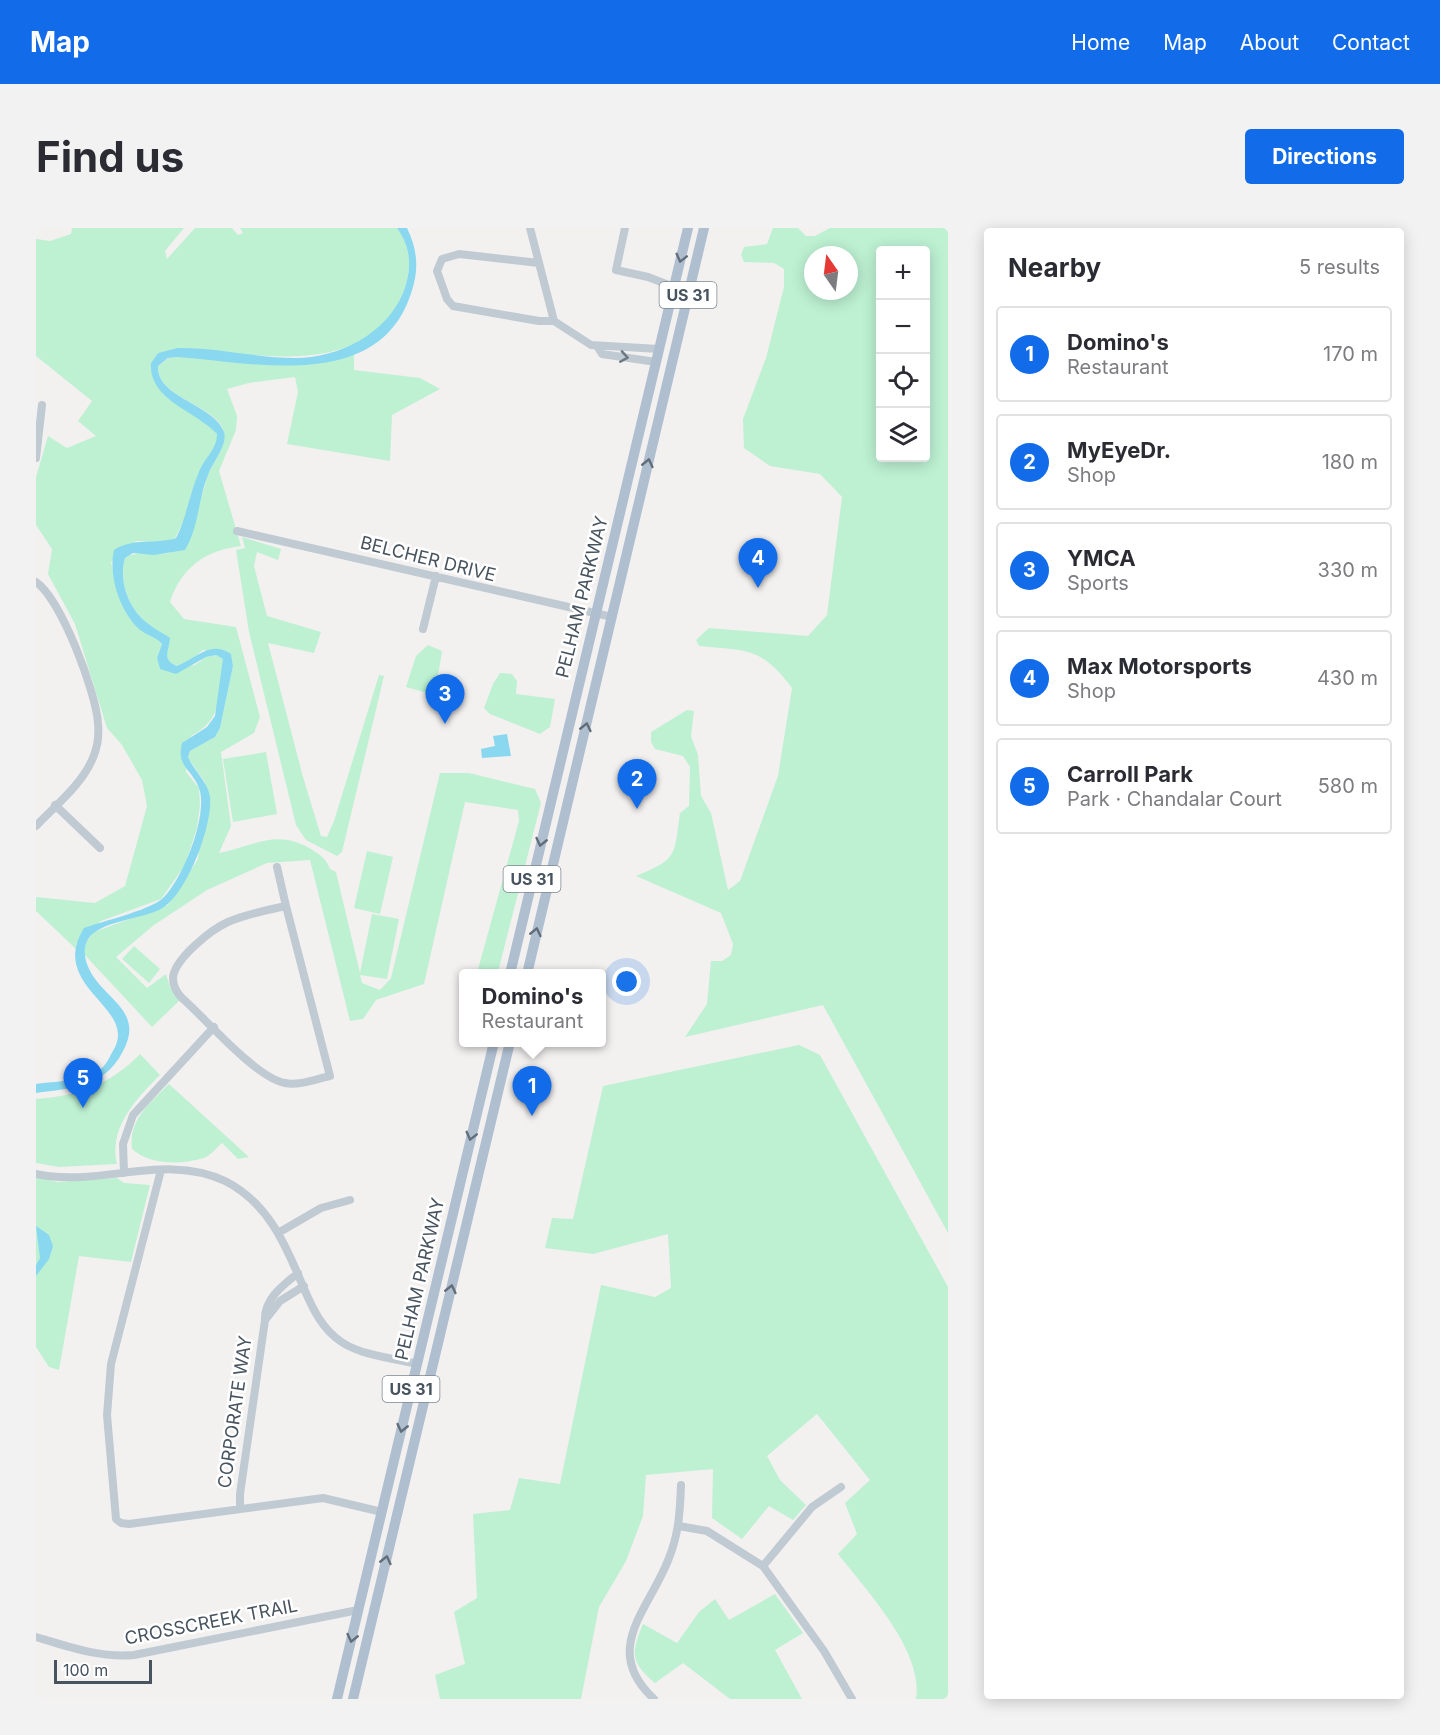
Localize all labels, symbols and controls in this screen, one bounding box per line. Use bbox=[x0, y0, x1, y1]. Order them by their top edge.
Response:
text: Map bbox=[30, 25, 90, 59]
text: Home bbox=[1071, 30, 1130, 55]
text: Map bbox=[1163, 30, 1207, 55]
text: About bbox=[1240, 30, 1299, 55]
text: Contact bbox=[1332, 30, 1410, 55]
button: Directions bbox=[1245, 129, 1404, 184]
text: Find us bbox=[36, 131, 184, 182]
north arrow bbox=[804, 246, 858, 300]
map controls bbox=[876, 246, 930, 462]
button: + bbox=[876, 246, 930, 300]
one-way arrow bbox=[675, 252, 688, 262]
text: Nearby bbox=[1008, 252, 1101, 283]
text: 5 results bbox=[1299, 255, 1380, 279]
road number: US 31 bbox=[660, 282, 716, 308]
button: − bbox=[876, 300, 930, 354]
text: Domino's bbox=[1067, 329, 1169, 355]
text: 1 bbox=[1025, 342, 1034, 366]
text: 170 m bbox=[1323, 342, 1378, 366]
one-way arrow bbox=[620, 351, 629, 363]
button: locate bbox=[876, 354, 930, 408]
text: Restaurant bbox=[1067, 355, 1169, 379]
button: layers bbox=[876, 408, 930, 462]
text: MyEyeDr. bbox=[1067, 437, 1171, 463]
text: 2 bbox=[1023, 450, 1036, 474]
text: 180 m bbox=[1322, 450, 1378, 474]
one-way arrow bbox=[641, 458, 654, 468]
text: Shop bbox=[1067, 463, 1116, 487]
street label: PELHAM PARKWAY bbox=[551, 514, 612, 680]
street label: BELCHER DRIVE bbox=[358, 532, 498, 586]
pin: 4 bbox=[738, 538, 778, 588]
text: YMCA bbox=[1067, 545, 1136, 571]
text: 3 bbox=[1023, 558, 1036, 582]
text: 330 m bbox=[1318, 558, 1378, 582]
text: Sports bbox=[1067, 571, 1129, 595]
text: Max Motorsports bbox=[1067, 653, 1252, 679]
text: 4 bbox=[1023, 666, 1036, 690]
text: 430 m bbox=[1317, 666, 1378, 690]
pin: 3 bbox=[426, 674, 464, 724]
text: Shop bbox=[1067, 679, 1116, 703]
one-way arrow bbox=[578, 722, 591, 732]
pin: 2 bbox=[618, 760, 656, 809]
text: Carroll Park bbox=[1067, 761, 1193, 787]
text: 5 bbox=[1023, 774, 1036, 798]
text: 580 m bbox=[1318, 774, 1378, 798]
text: Park · Chandalar Court bbox=[1067, 787, 1282, 811]
one-way arrow bbox=[536, 836, 549, 846]
road number: US 31 bbox=[504, 866, 560, 892]
one-way arrow bbox=[529, 928, 542, 938]
your location bbox=[612, 967, 641, 996]
popup bbox=[459, 969, 606, 1047]
text: Domino's bbox=[482, 983, 583, 1009]
text: Restaurant bbox=[482, 1009, 583, 1033]
pin: 5 bbox=[64, 1058, 102, 1108]
pin: 1 bbox=[512, 1066, 552, 1116]
one-way arrow bbox=[466, 1131, 479, 1141]
street label: PELHAM PARKWAY bbox=[391, 1196, 448, 1362]
one-way arrow bbox=[444, 1284, 457, 1294]
street label: CORPORATE WAY bbox=[213, 1334, 256, 1490]
road number: US 31 bbox=[382, 1376, 440, 1402]
one-way arrow bbox=[396, 1423, 409, 1433]
one-way arrow bbox=[379, 1556, 392, 1566]
street label: CROSSCREEK TRAIL bbox=[123, 1594, 299, 1649]
one-way arrow bbox=[346, 1633, 359, 1643]
scale bar bbox=[54, 1657, 152, 1684]
text: 100 m bbox=[63, 1660, 108, 1680]

